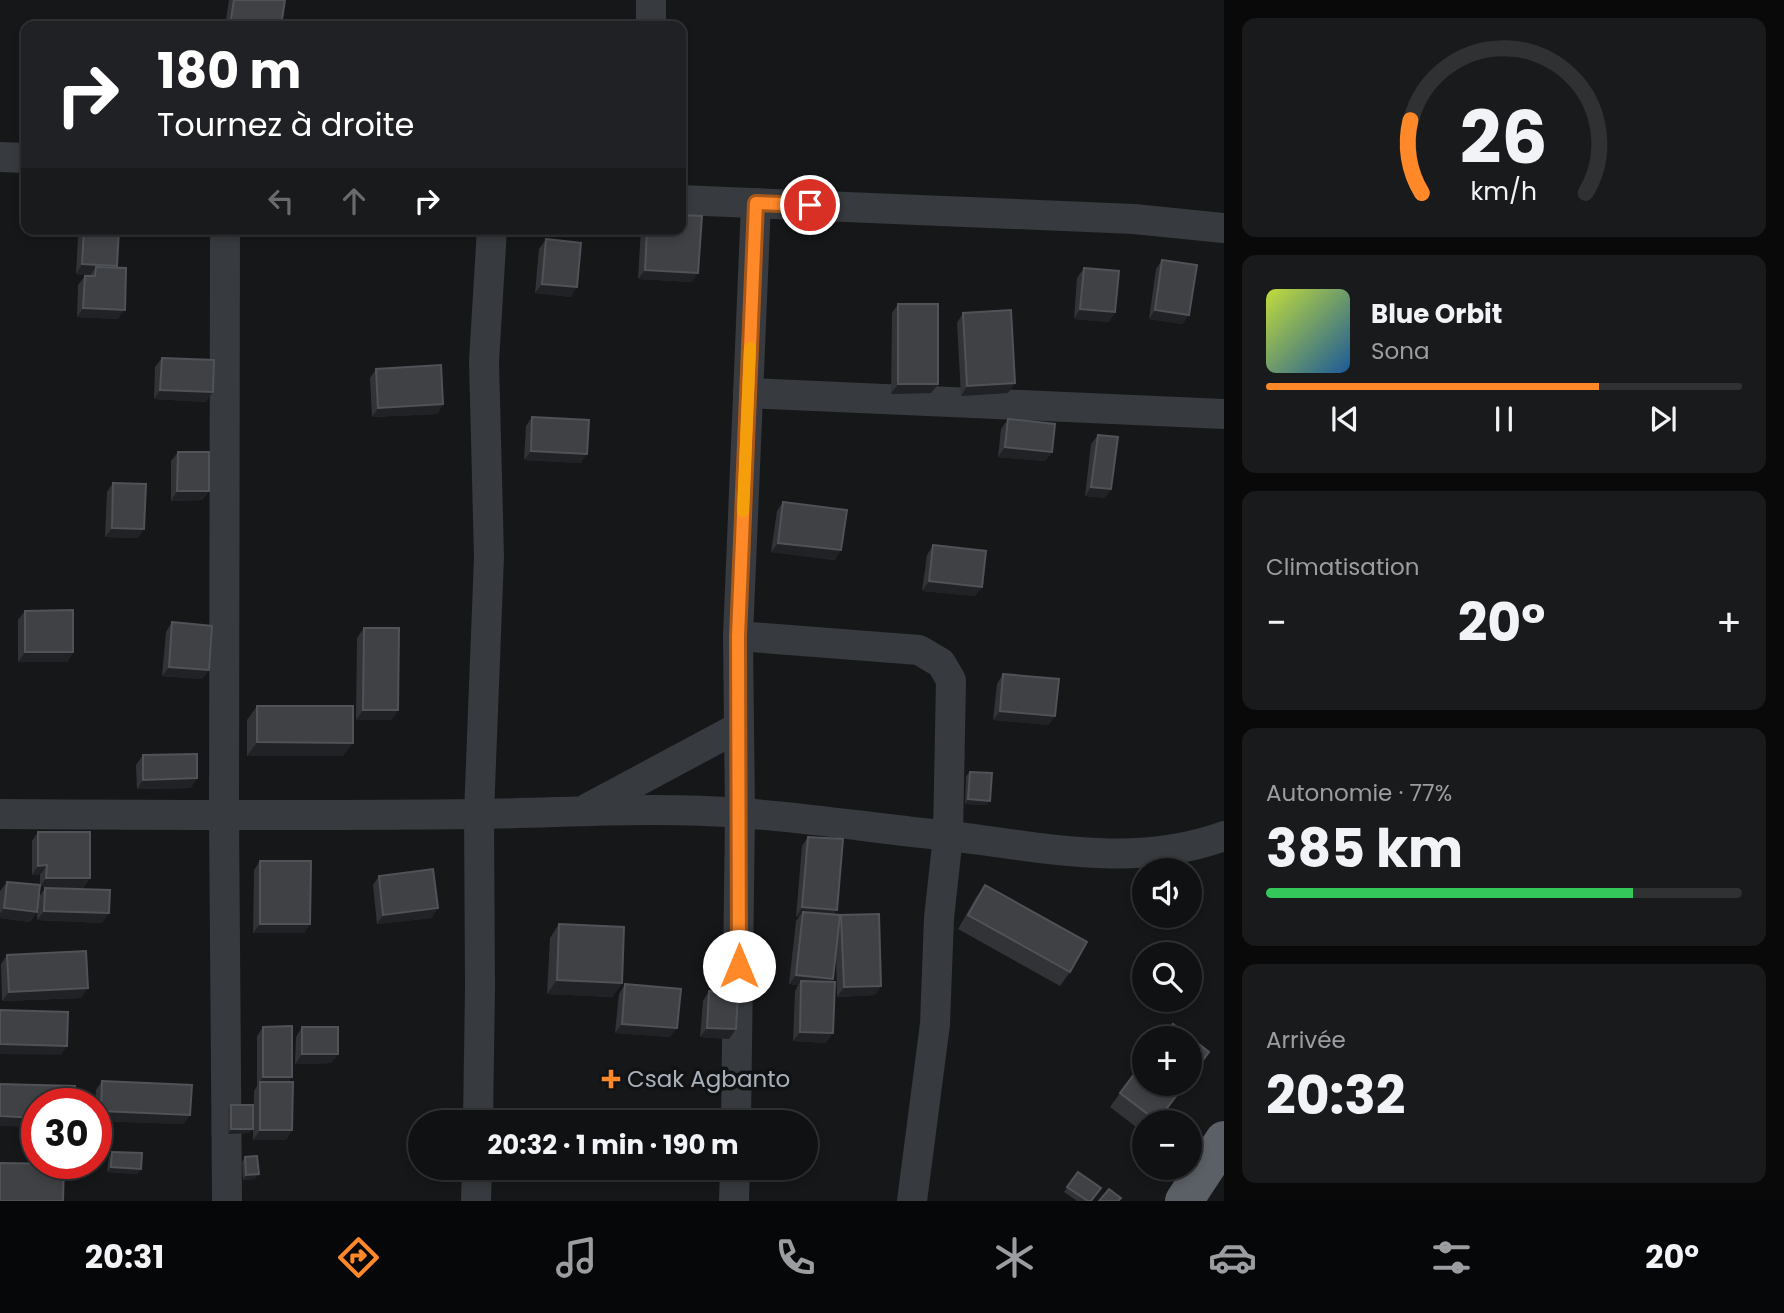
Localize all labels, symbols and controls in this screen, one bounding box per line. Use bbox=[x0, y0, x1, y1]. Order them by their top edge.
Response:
text: 180 m bbox=[157, 37, 301, 105]
icon: right bbox=[42, 49, 133, 140]
text: 26 bbox=[1460, 88, 1548, 189]
text: Tournez à droite bbox=[157, 102, 414, 147]
text: km/h bbox=[1471, 174, 1537, 209]
pin bbox=[780, 175, 840, 235]
icon: left bbox=[262, 182, 300, 220]
icon: ahead bbox=[335, 182, 373, 220]
icon: right bbox=[408, 182, 446, 220]
icon: arrive bbox=[791, 186, 829, 224]
text: Blue Orbit bbox=[1371, 296, 1502, 332]
text: Sona bbox=[1371, 335, 1430, 367]
icon: previous bbox=[1326, 400, 1364, 438]
icon: pause bbox=[1485, 400, 1523, 438]
icon: next bbox=[1644, 400, 1682, 438]
text: Climatisation bbox=[1266, 551, 1419, 583]
text: 20° bbox=[1458, 586, 1545, 659]
text: − bbox=[1266, 596, 1287, 649]
text: + bbox=[1716, 596, 1742, 649]
text: Autonomie · 77% bbox=[1266, 777, 1452, 809]
text: 385 km bbox=[1266, 812, 1463, 885]
map controls bbox=[1132, 858, 1202, 1180]
button: sound bbox=[1132, 858, 1202, 928]
position arrow bbox=[702, 929, 776, 1003]
button: search bbox=[1132, 942, 1202, 1012]
text: Arrivée bbox=[1266, 1024, 1346, 1056]
button: + bbox=[1132, 1026, 1202, 1096]
text: 20:32 bbox=[1266, 1059, 1406, 1132]
place label: Csak Agbanto bbox=[627, 1063, 790, 1095]
marker: Csak Agbanto bbox=[601, 1069, 621, 1089]
speed limit sign: 30 bbox=[21, 1088, 112, 1179]
button: − bbox=[1132, 1110, 1202, 1180]
text: 20:32 · 1 min · 190 m bbox=[487, 1127, 739, 1163]
icon: directions bbox=[334, 1233, 383, 1282]
icon: music bbox=[552, 1233, 601, 1282]
icon: phone bbox=[771, 1233, 820, 1282]
icon: climate bbox=[990, 1233, 1039, 1282]
icon: car bbox=[1208, 1233, 1257, 1282]
icon: filters bbox=[1427, 1233, 1476, 1282]
text: 20:31 bbox=[85, 1234, 164, 1279]
text: 20° bbox=[1645, 1234, 1699, 1279]

